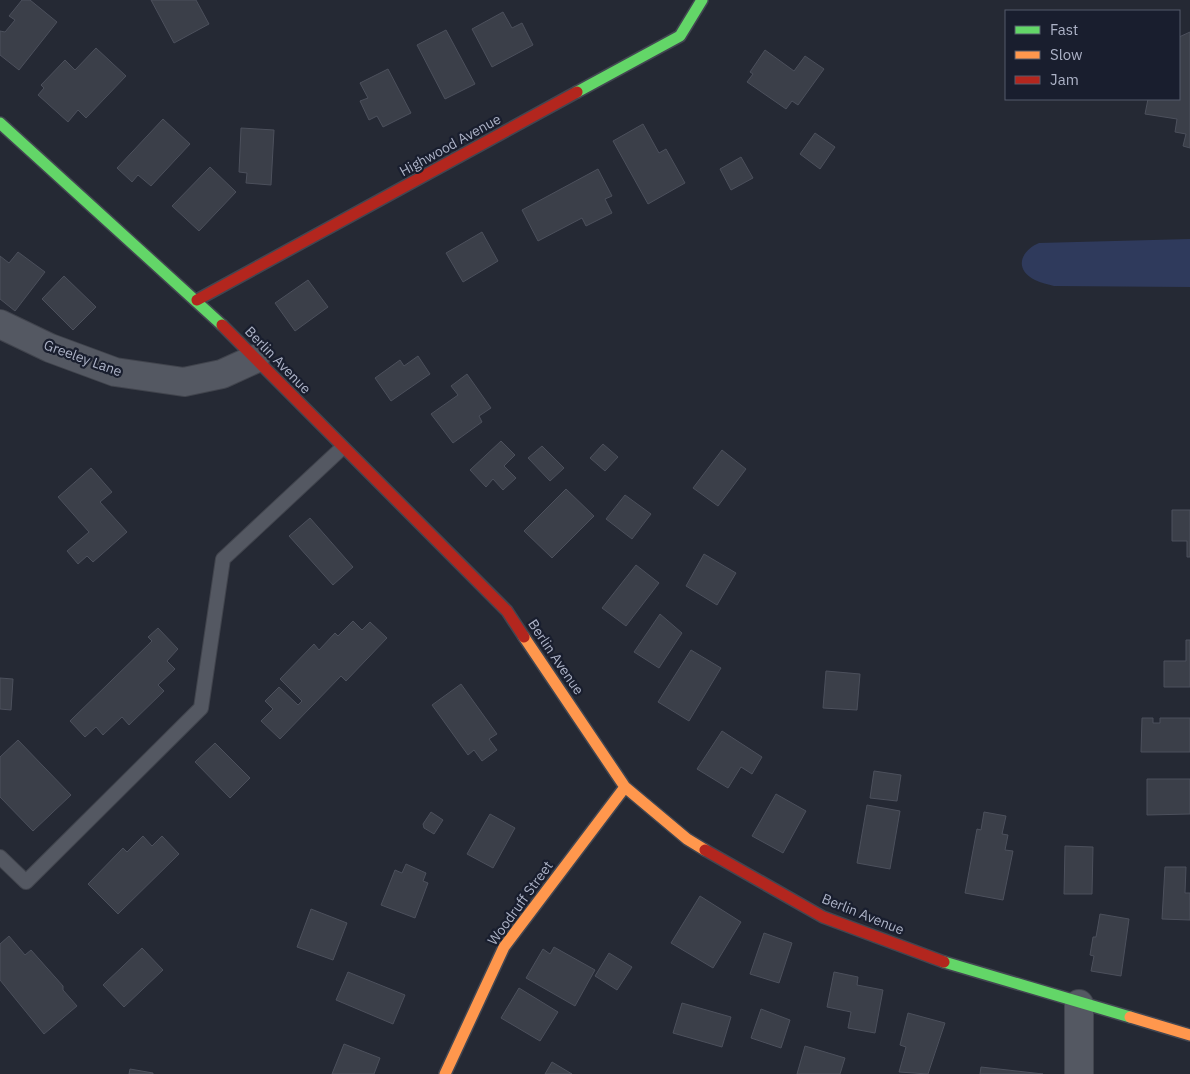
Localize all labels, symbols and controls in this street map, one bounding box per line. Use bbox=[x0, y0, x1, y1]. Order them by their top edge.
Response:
legend bbox=[1005, 10, 1180, 100]
text: Fast bbox=[1050, 20, 1078, 39]
text: Slow bbox=[1050, 45, 1083, 64]
text: Jam bbox=[1050, 70, 1079, 89]
street label: Highwood Avenue bbox=[396, 110, 504, 180]
street label: Berlin Avenue bbox=[241, 322, 315, 398]
street label: Greeley Lane bbox=[41, 336, 125, 381]
street label: Berlin Avenue bbox=[524, 616, 588, 698]
street label: Woodruff Street bbox=[483, 857, 557, 949]
street label: Berlin Avenue bbox=[819, 889, 907, 939]

